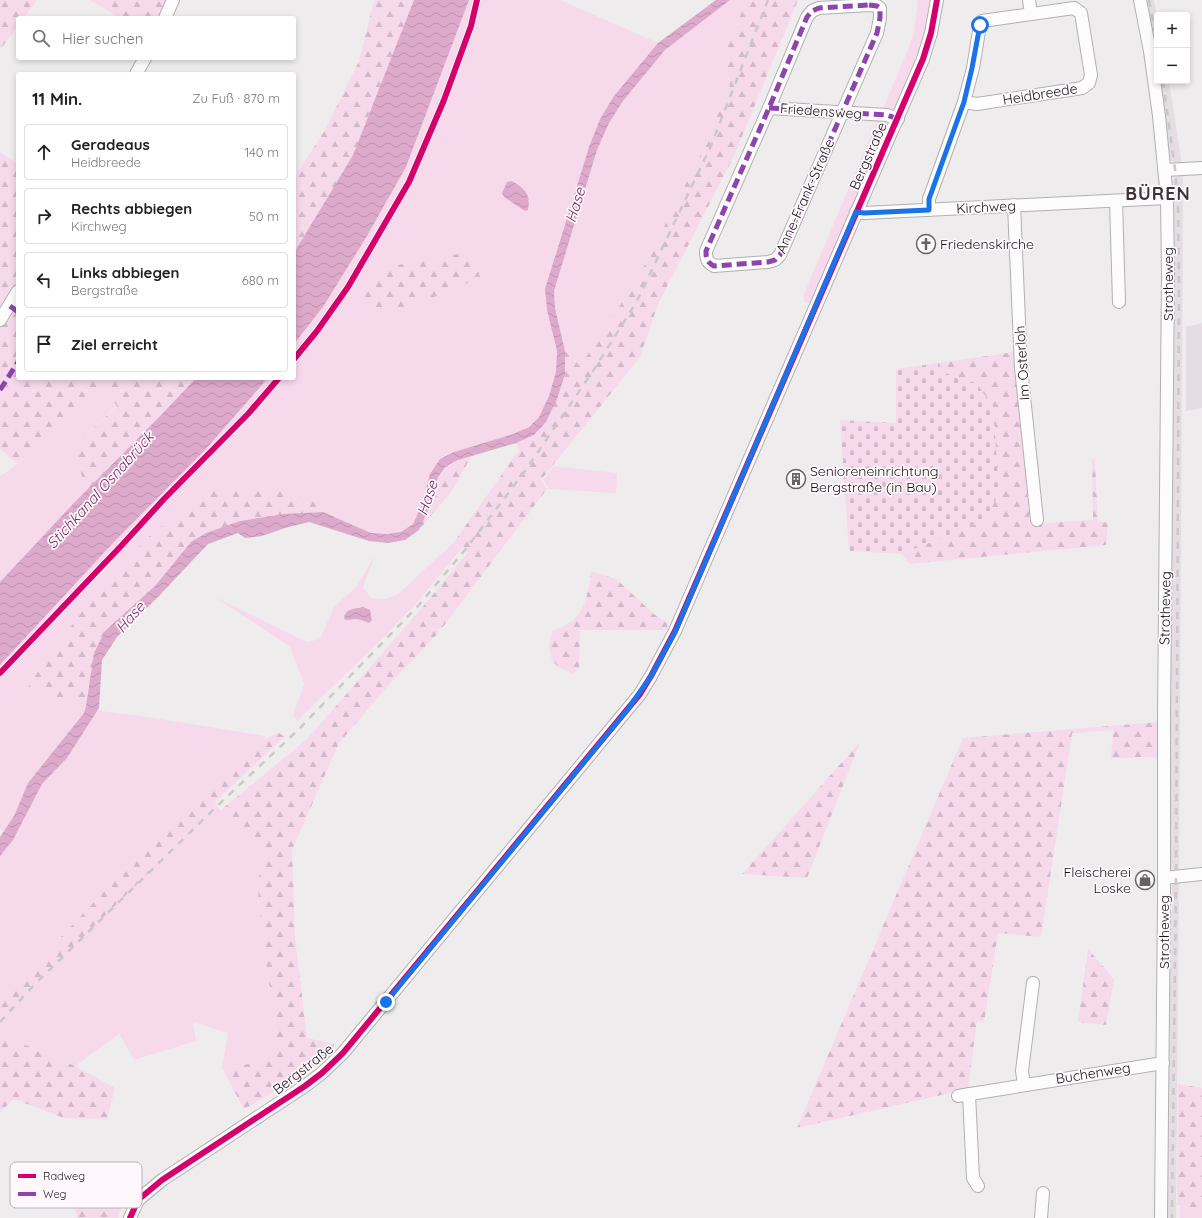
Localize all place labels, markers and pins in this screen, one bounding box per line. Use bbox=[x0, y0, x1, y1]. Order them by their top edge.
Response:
church icon: Friedenskirche bbox=[915, 233, 937, 255]
place label: Friedenskirche bbox=[940, 235, 1034, 253]
place label: Senioreneinrichtung Bergstraße (in Bau) bbox=[810, 462, 939, 496]
building icon: Senioreneinrichtung Bergstraße (in Bau) bbox=[785, 468, 807, 490]
place label: Fleischerei Loske bbox=[1063, 863, 1131, 897]
shop icon: Fleischerei Loske bbox=[1134, 869, 1156, 891]

